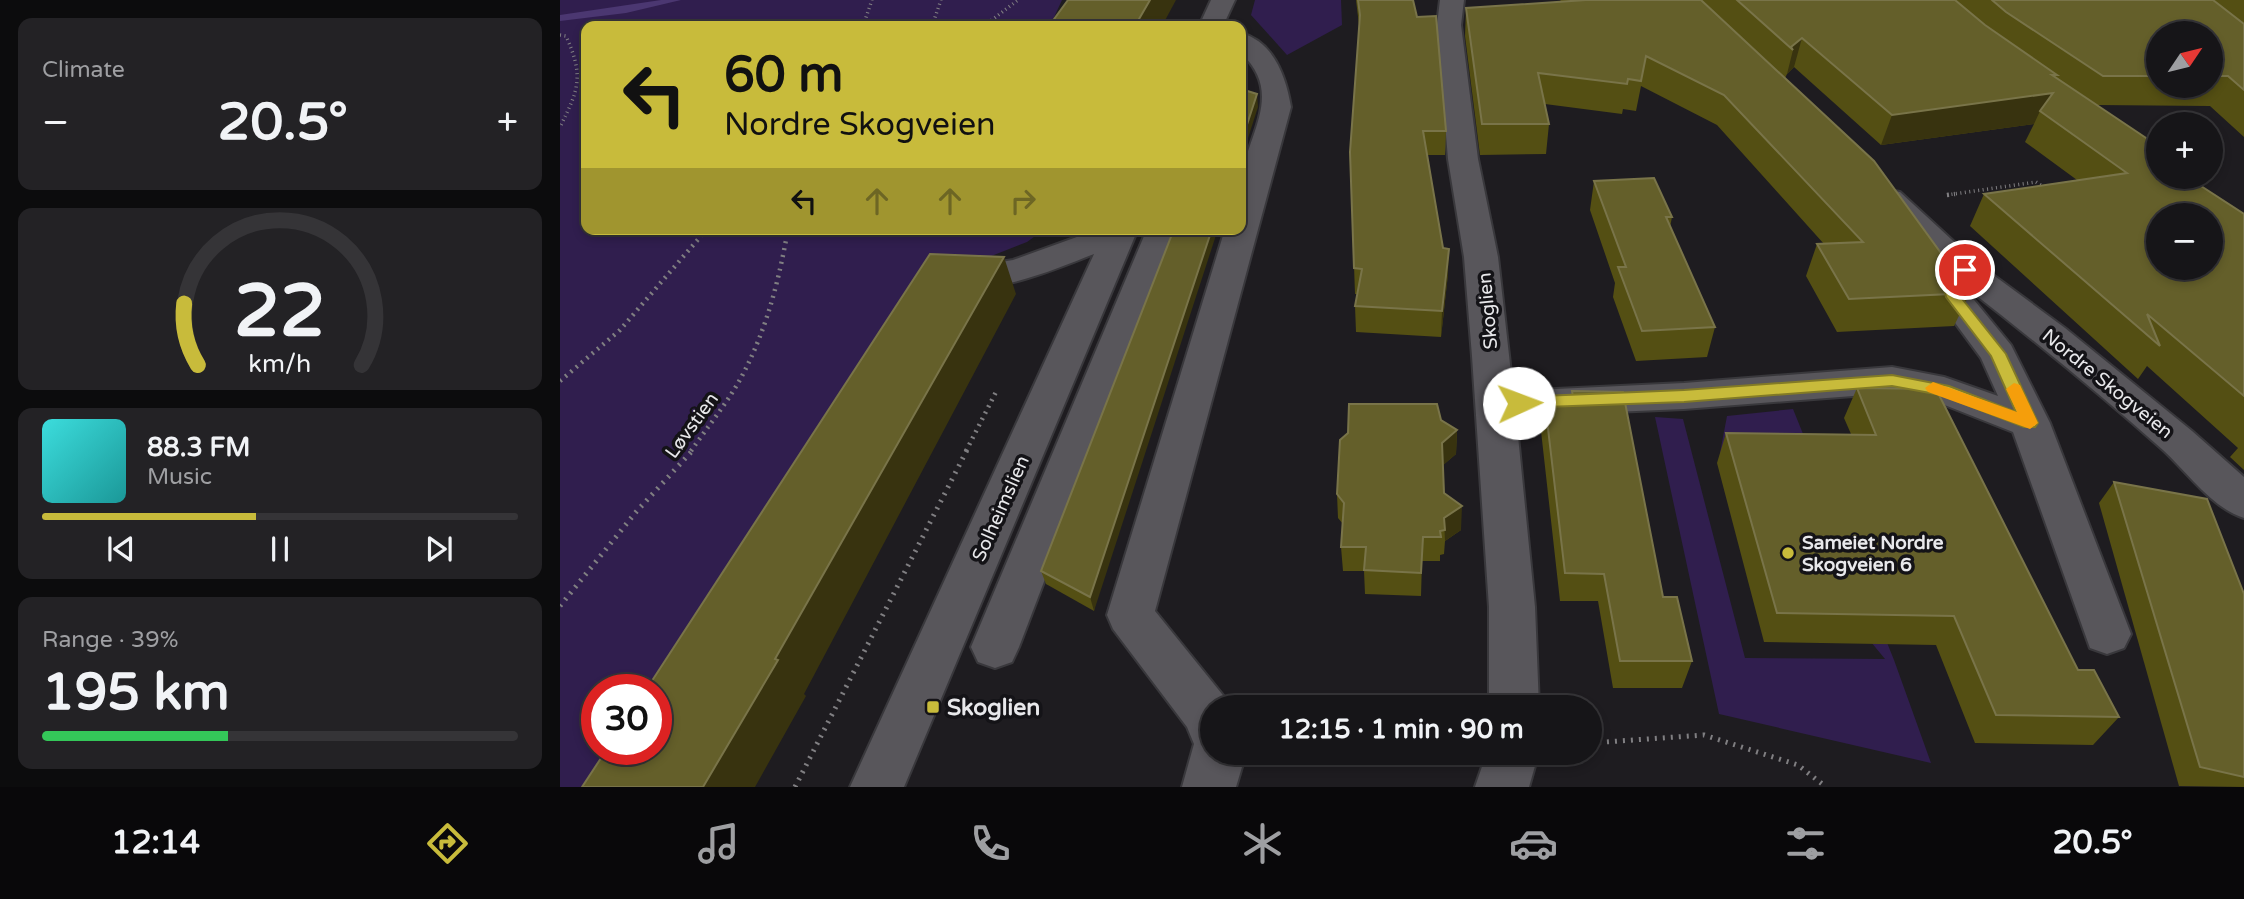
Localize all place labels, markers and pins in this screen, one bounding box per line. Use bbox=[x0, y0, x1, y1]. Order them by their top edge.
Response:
pin bbox=[1935, 240, 1995, 300]
place label: Sameiet Nordre Skogveien 6 bbox=[1802, 532, 1944, 577]
marker: Sameiet Nordre Skogveien 6 bbox=[1780, 545, 1796, 561]
place label: Skoglien bbox=[947, 694, 1040, 722]
marker: Skoglien bbox=[925, 699, 941, 715]

